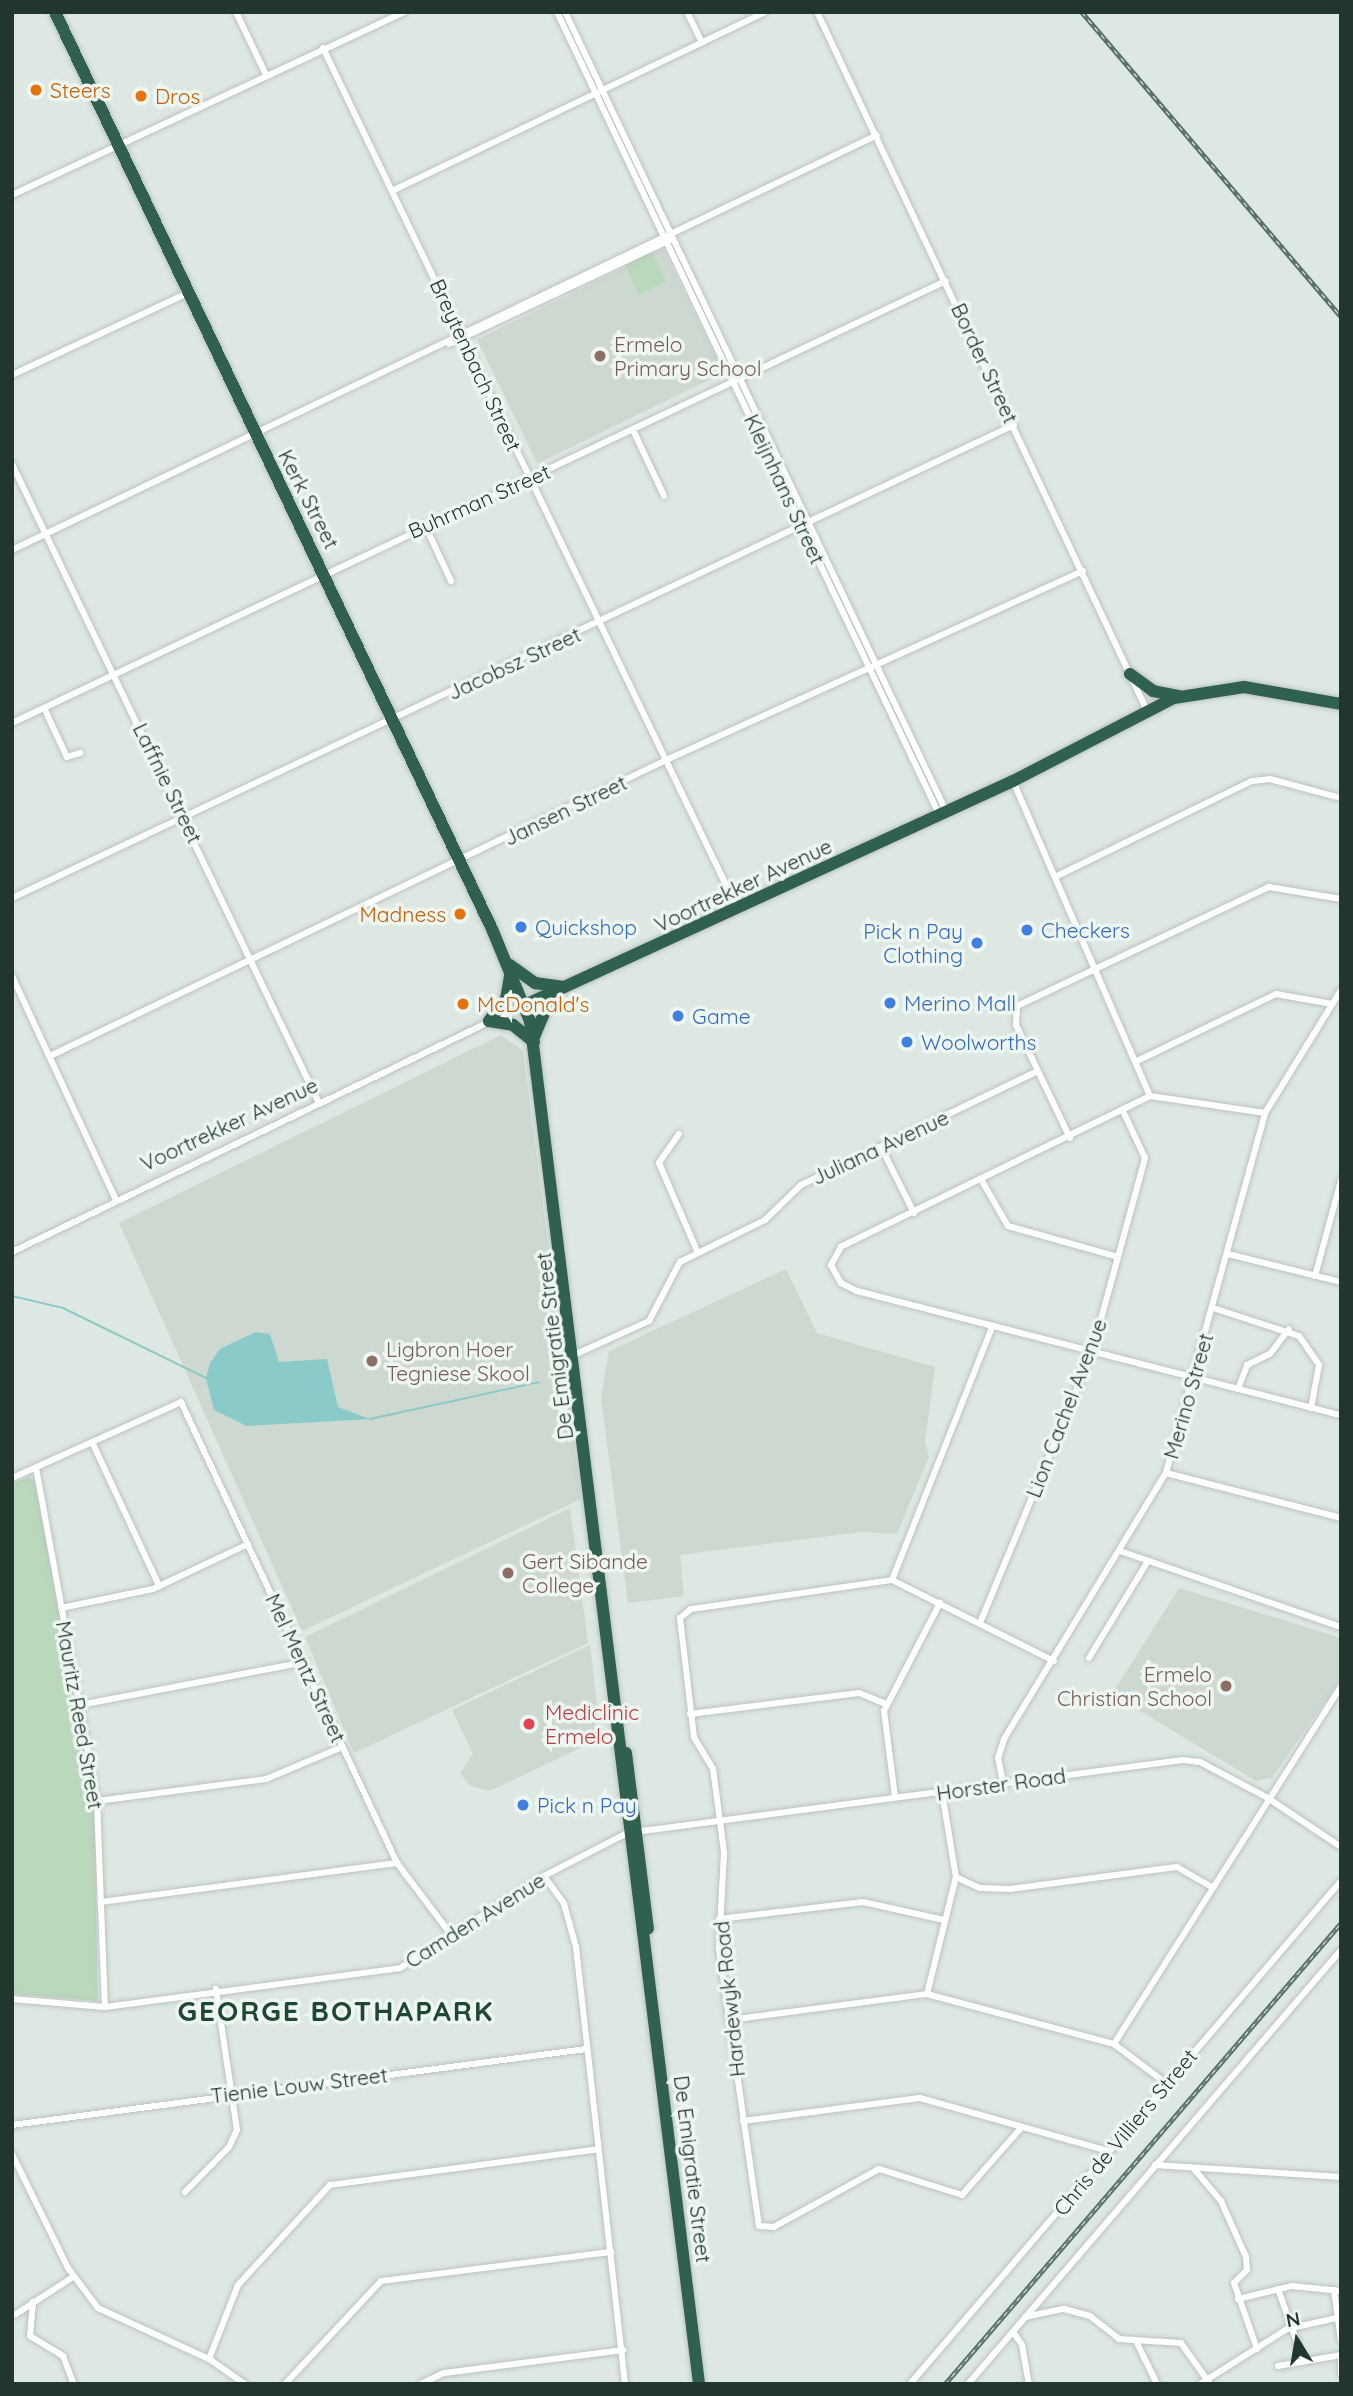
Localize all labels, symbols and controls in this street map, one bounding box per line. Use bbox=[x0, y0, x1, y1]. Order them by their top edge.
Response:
place label: Steers bbox=[50, 77, 110, 103]
marker: Steers bbox=[28, 82, 44, 98]
place label: Dros bbox=[155, 83, 200, 109]
marker: Dros bbox=[133, 88, 149, 104]
street label: Breytenbach Street bbox=[425, 275, 527, 455]
street label: Border Street bbox=[946, 299, 1024, 427]
place label: Ermelo Primary School bbox=[614, 331, 762, 381]
marker: Ermelo Primary School bbox=[592, 348, 608, 364]
street label: Kleijnhans Street bbox=[739, 410, 831, 568]
street label: Kerk Street bbox=[273, 445, 345, 553]
street label: Buhrman Street bbox=[404, 458, 554, 544]
street label: Jacobsz Street bbox=[443, 621, 585, 705]
street label: Laffnie Street bbox=[128, 719, 208, 847]
street label: Jansen Street bbox=[499, 769, 631, 851]
street label: Voortrekker Avenue bbox=[650, 833, 836, 937]
place label: Madness bbox=[359, 901, 446, 927]
marker: Madness bbox=[452, 906, 468, 922]
place label: Quickshop bbox=[535, 914, 637, 940]
place label: Checkers bbox=[1041, 917, 1130, 943]
place label: Pick n Pay Clothing bbox=[863, 918, 963, 968]
marker: Quickshop bbox=[513, 919, 529, 935]
marker: Checkers bbox=[1019, 922, 1035, 938]
marker: Pick n Pay Clothing bbox=[969, 935, 985, 951]
place label: Merino Mall bbox=[904, 990, 1016, 1016]
place label: McDonald's bbox=[477, 991, 589, 1017]
marker: Merino Mall bbox=[882, 995, 898, 1011]
marker: McDonald's bbox=[455, 996, 471, 1012]
place label: Game bbox=[692, 1003, 751, 1029]
marker: Game bbox=[670, 1008, 686, 1024]
place label: Woolworths bbox=[921, 1029, 1036, 1055]
marker: Woolworths bbox=[899, 1034, 915, 1050]
street label: Voortrekker Avenue bbox=[136, 1072, 322, 1176]
street label: Juliana Avenue bbox=[807, 1104, 953, 1190]
street label: De Emigratie Street bbox=[530, 1251, 578, 1441]
street label: Lion Cachel Avenue bbox=[1020, 1315, 1112, 1501]
street label: Merino Street bbox=[1158, 1330, 1218, 1462]
place label: Ligbron Hoer Tegniese Skool bbox=[386, 1336, 530, 1386]
marker: Ligbron Hoer Tegniese Skool bbox=[364, 1353, 380, 1369]
place label: Gert Sibande College bbox=[522, 1548, 648, 1598]
marker: Gert Sibande College bbox=[500, 1565, 516, 1581]
street label: Mel Mentz Street bbox=[260, 1590, 352, 1746]
street label: Mauritz Reed Street bbox=[51, 1619, 109, 1811]
place label: Ermelo Christian School bbox=[1057, 1661, 1212, 1711]
marker: Ermelo Christian School bbox=[1218, 1678, 1234, 1694]
place label: Mediclinic Ermelo bbox=[545, 1699, 639, 1749]
marker: Mediclinic Ermelo bbox=[519, 1714, 539, 1734]
street label: Horster Road bbox=[935, 1762, 1067, 1806]
place label: Pick n Pay bbox=[537, 1792, 637, 1818]
marker: Pick n Pay bbox=[515, 1797, 531, 1813]
street label: Camden Avenue bbox=[401, 1867, 549, 1973]
street label: Hardewyk Road bbox=[708, 1920, 750, 2078]
district label: GEORGE BOTHAPARK bbox=[180, 1994, 492, 2028]
street label: Chris de Villiers Street bbox=[1048, 2044, 1202, 2220]
street label: Tienie Louw Street bbox=[209, 2062, 389, 2108]
street label: De Emigratie Street bbox=[669, 2074, 717, 2264]
north arrow bbox=[1262, 2305, 1332, 2375]
text: N bbox=[1284, 2306, 1302, 2332]

